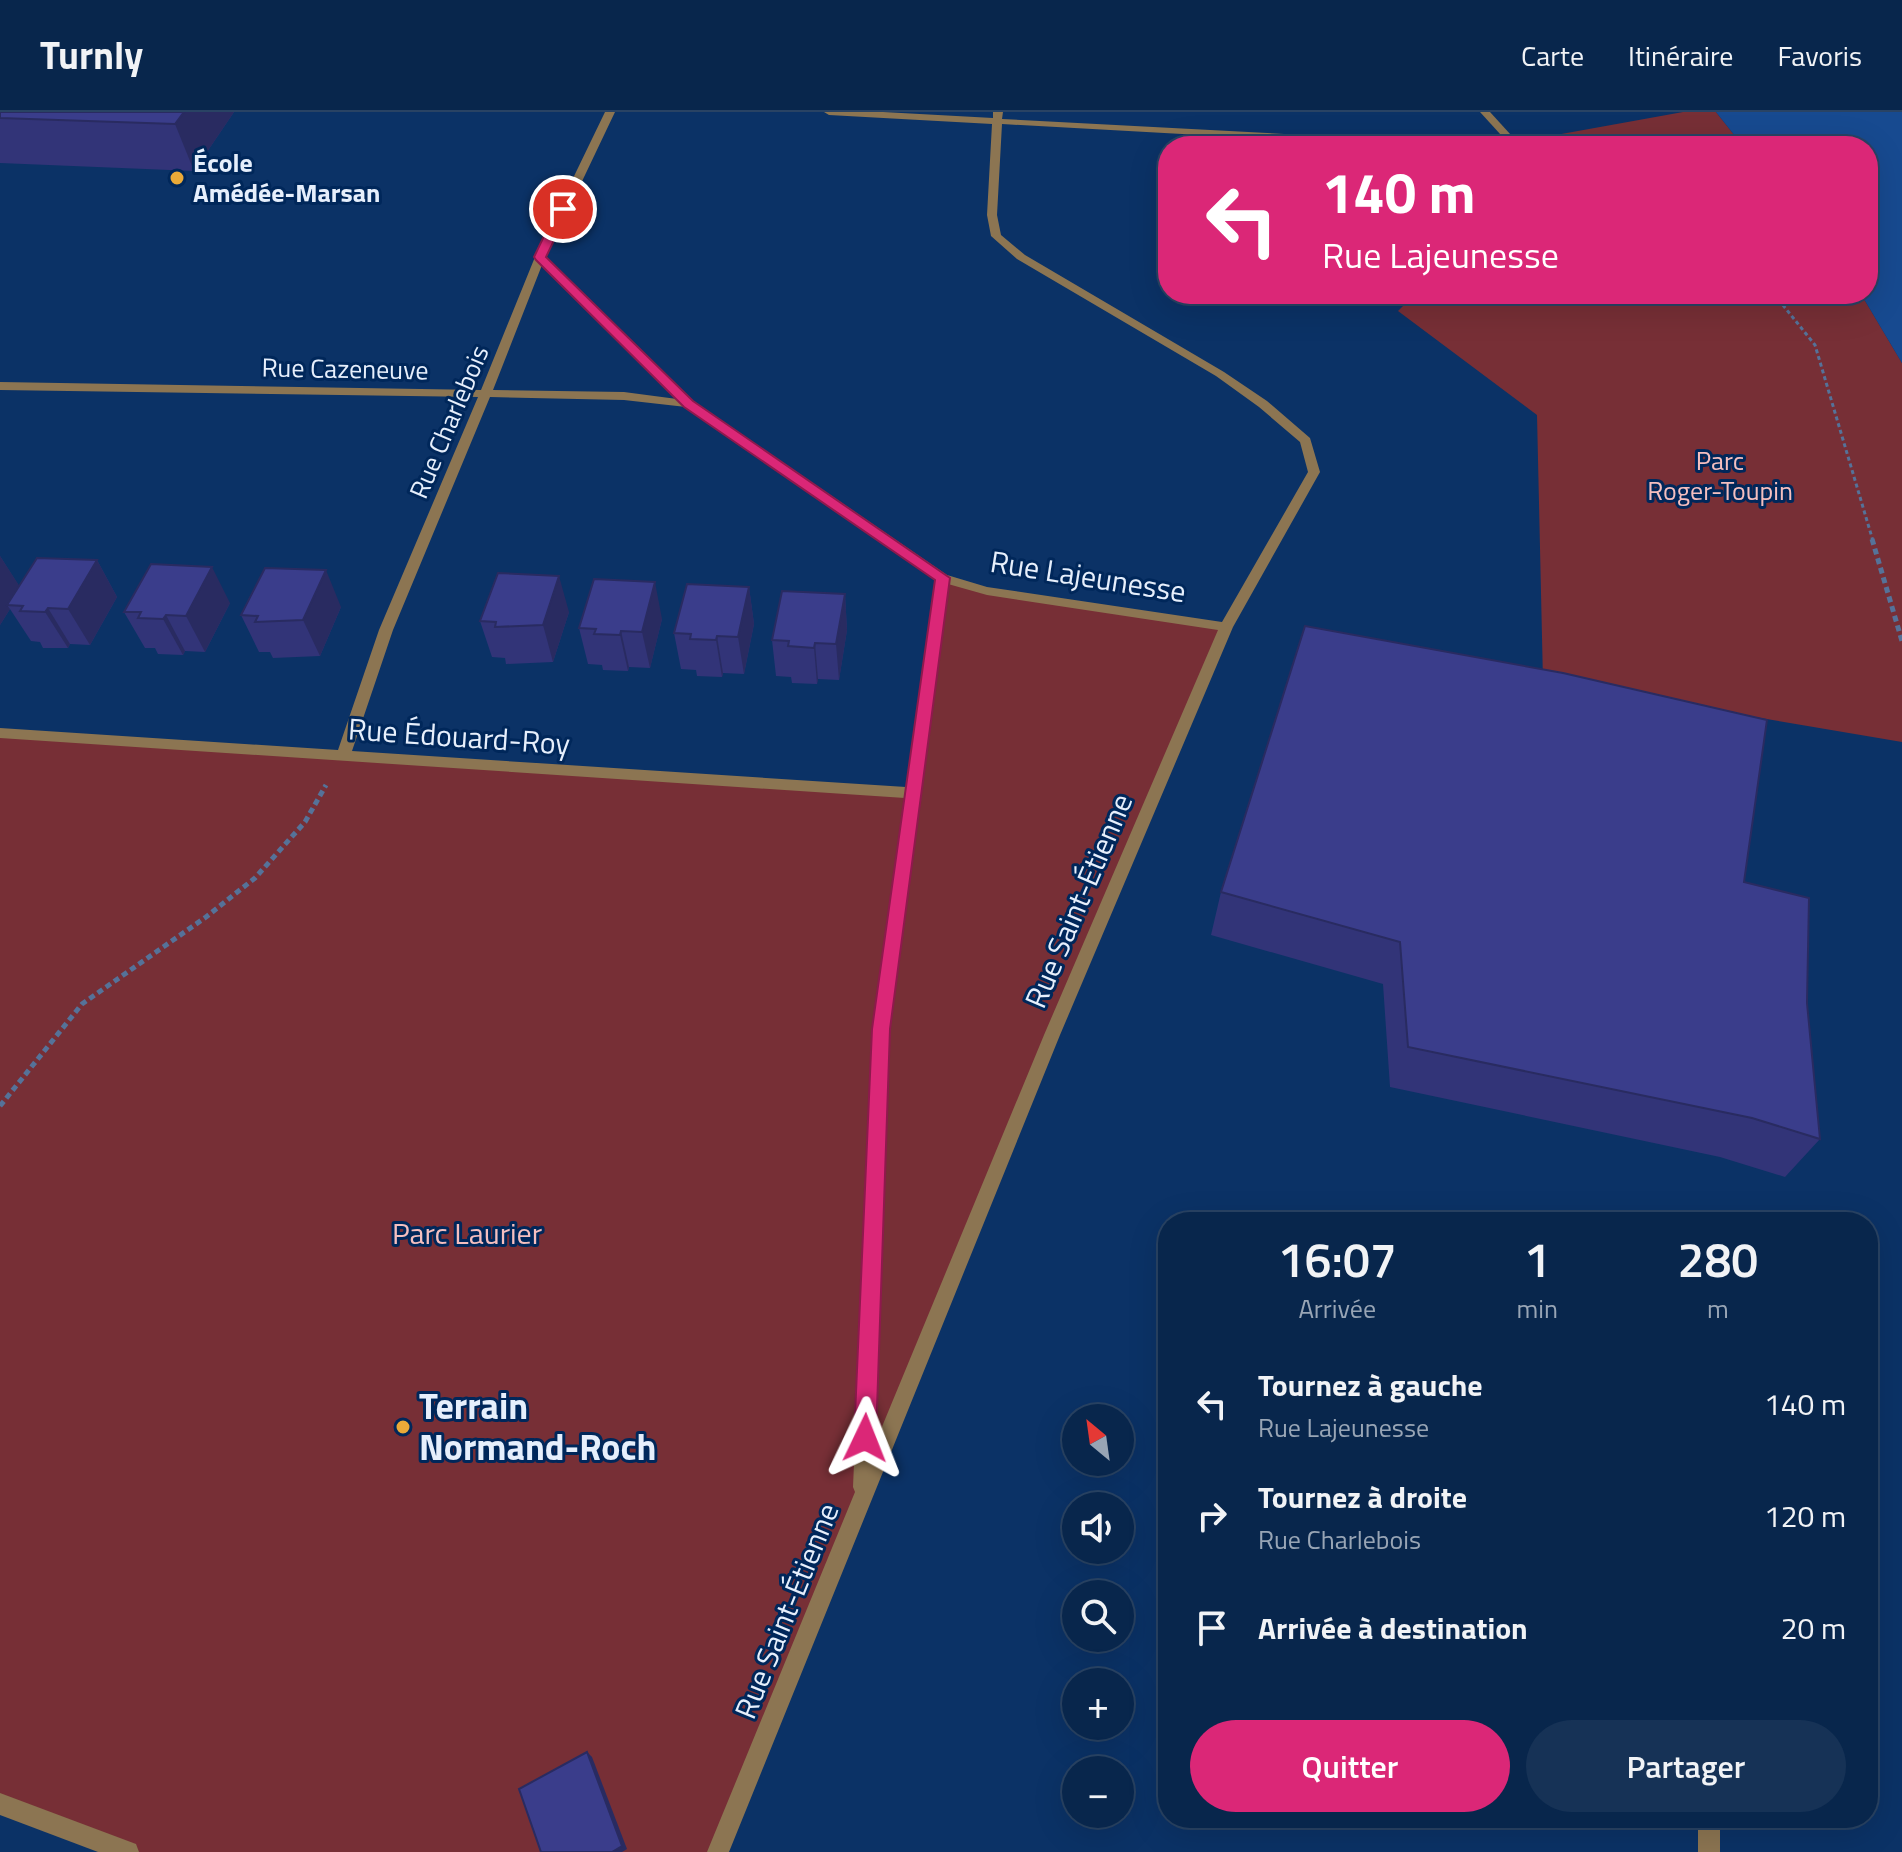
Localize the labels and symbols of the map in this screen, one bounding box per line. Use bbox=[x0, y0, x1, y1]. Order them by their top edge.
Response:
place label: École Amédée-Marsan bbox=[193, 143, 380, 212]
marker: École Amédée-Marsan bbox=[168, 169, 186, 187]
pin bbox=[529, 175, 597, 243]
street label: Rue Charlebois bbox=[399, 339, 498, 504]
street label: Rue Cazeneuve bbox=[261, 348, 429, 389]
park label: Parc Roger-Toupin bbox=[1647, 441, 1793, 510]
street label: Rue Lajeunesse bbox=[987, 538, 1189, 614]
street label: Rue Édouard-Roy bbox=[347, 705, 572, 767]
street label: Rue Saint-Étienne bbox=[1012, 786, 1144, 1015]
park label: Parc Laurier bbox=[392, 1210, 542, 1256]
place label: Terrain Normand-Roch bbox=[419, 1378, 656, 1474]
position arrow bbox=[823, 1396, 907, 1480]
north arrow bbox=[1062, 1404, 1134, 1476]
marker: Terrain Normand-Roch bbox=[394, 1418, 412, 1436]
street label: Rue Saint-Étienne bbox=[722, 1496, 850, 1725]

